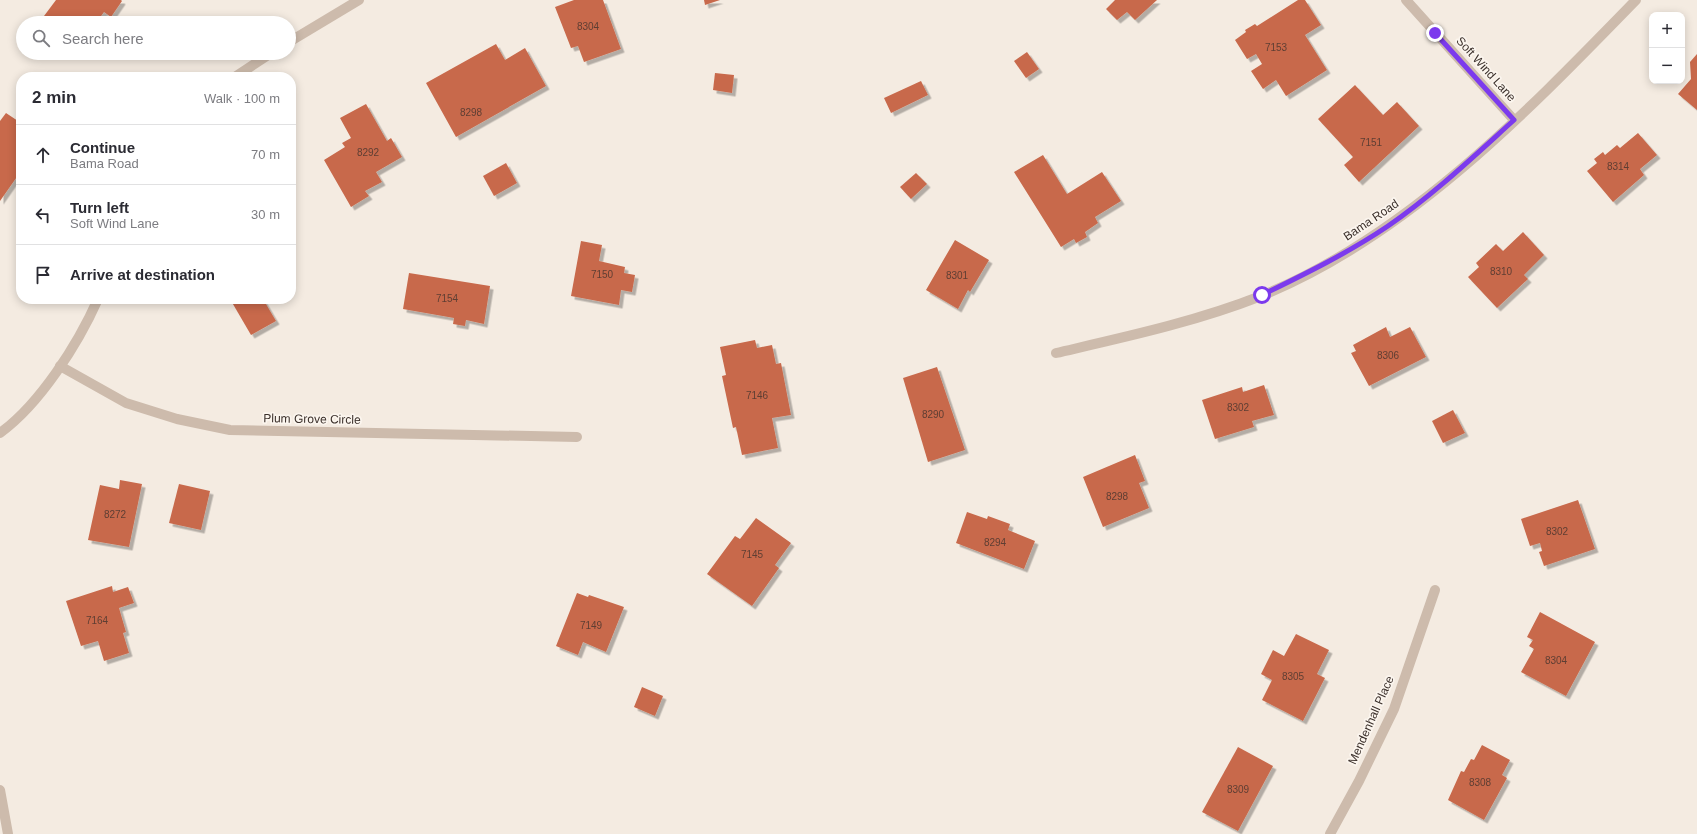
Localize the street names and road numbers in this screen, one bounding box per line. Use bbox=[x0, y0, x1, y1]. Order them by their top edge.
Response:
street label: Soft Wind Lane bbox=[1453, 34, 1519, 104]
street label: Bama Road bbox=[1341, 196, 1401, 244]
street label: Plum Grove Circle bbox=[263, 411, 361, 427]
street label: Mendenhall Place bbox=[1345, 673, 1397, 766]

